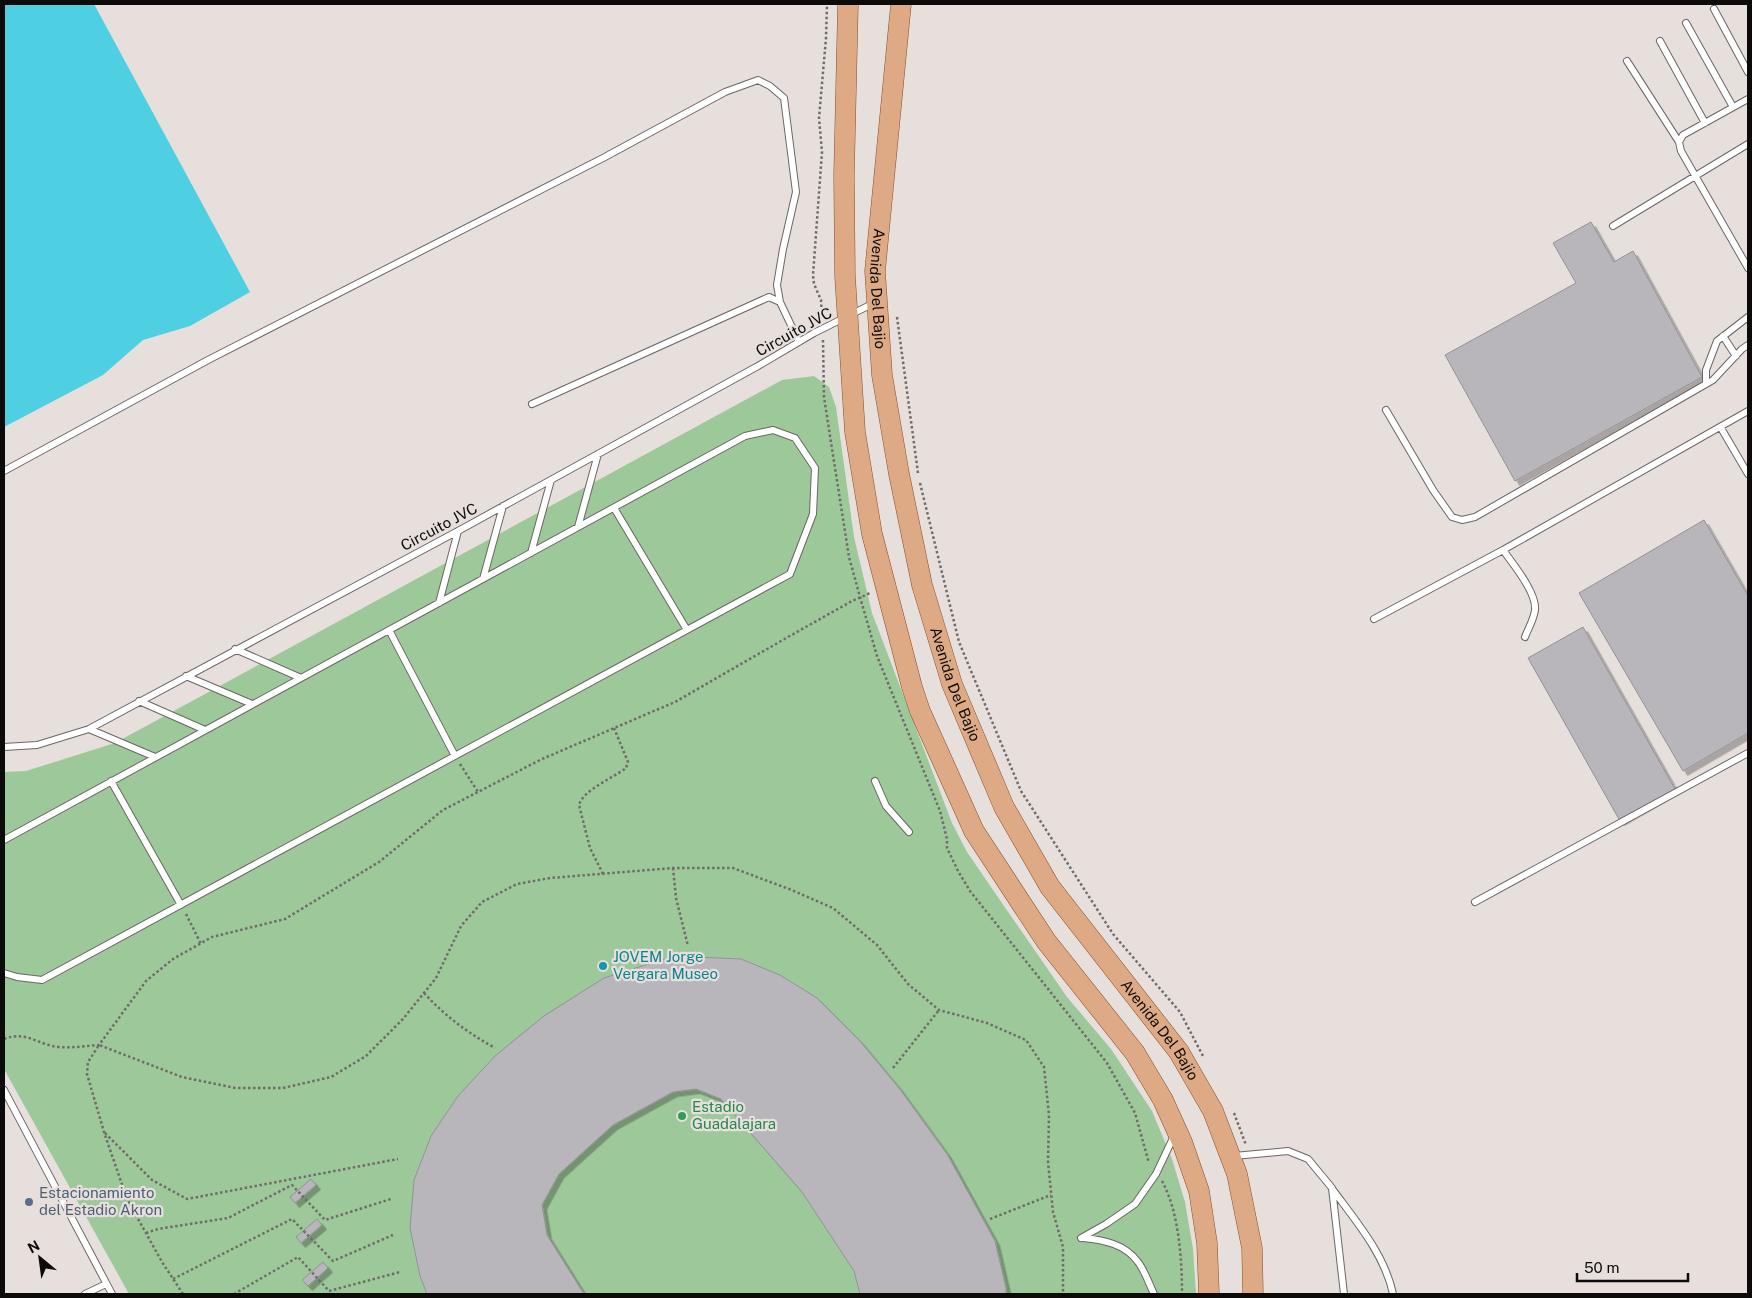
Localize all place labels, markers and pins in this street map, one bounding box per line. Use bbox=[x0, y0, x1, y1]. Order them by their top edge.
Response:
place label: JOVEM Jorge Vergara Museo bbox=[613, 948, 718, 982]
marker: JOVEM Jorge Vergara Museo bbox=[597, 960, 609, 972]
place label: Estadio Guadalajara bbox=[692, 1098, 776, 1132]
marker: Estadio Guadalajara bbox=[676, 1110, 688, 1122]
place label: Estacionamiento del Estadio Akron bbox=[39, 1184, 162, 1218]
marker: Estacionamiento del Estadio Akron bbox=[23, 1196, 35, 1208]

